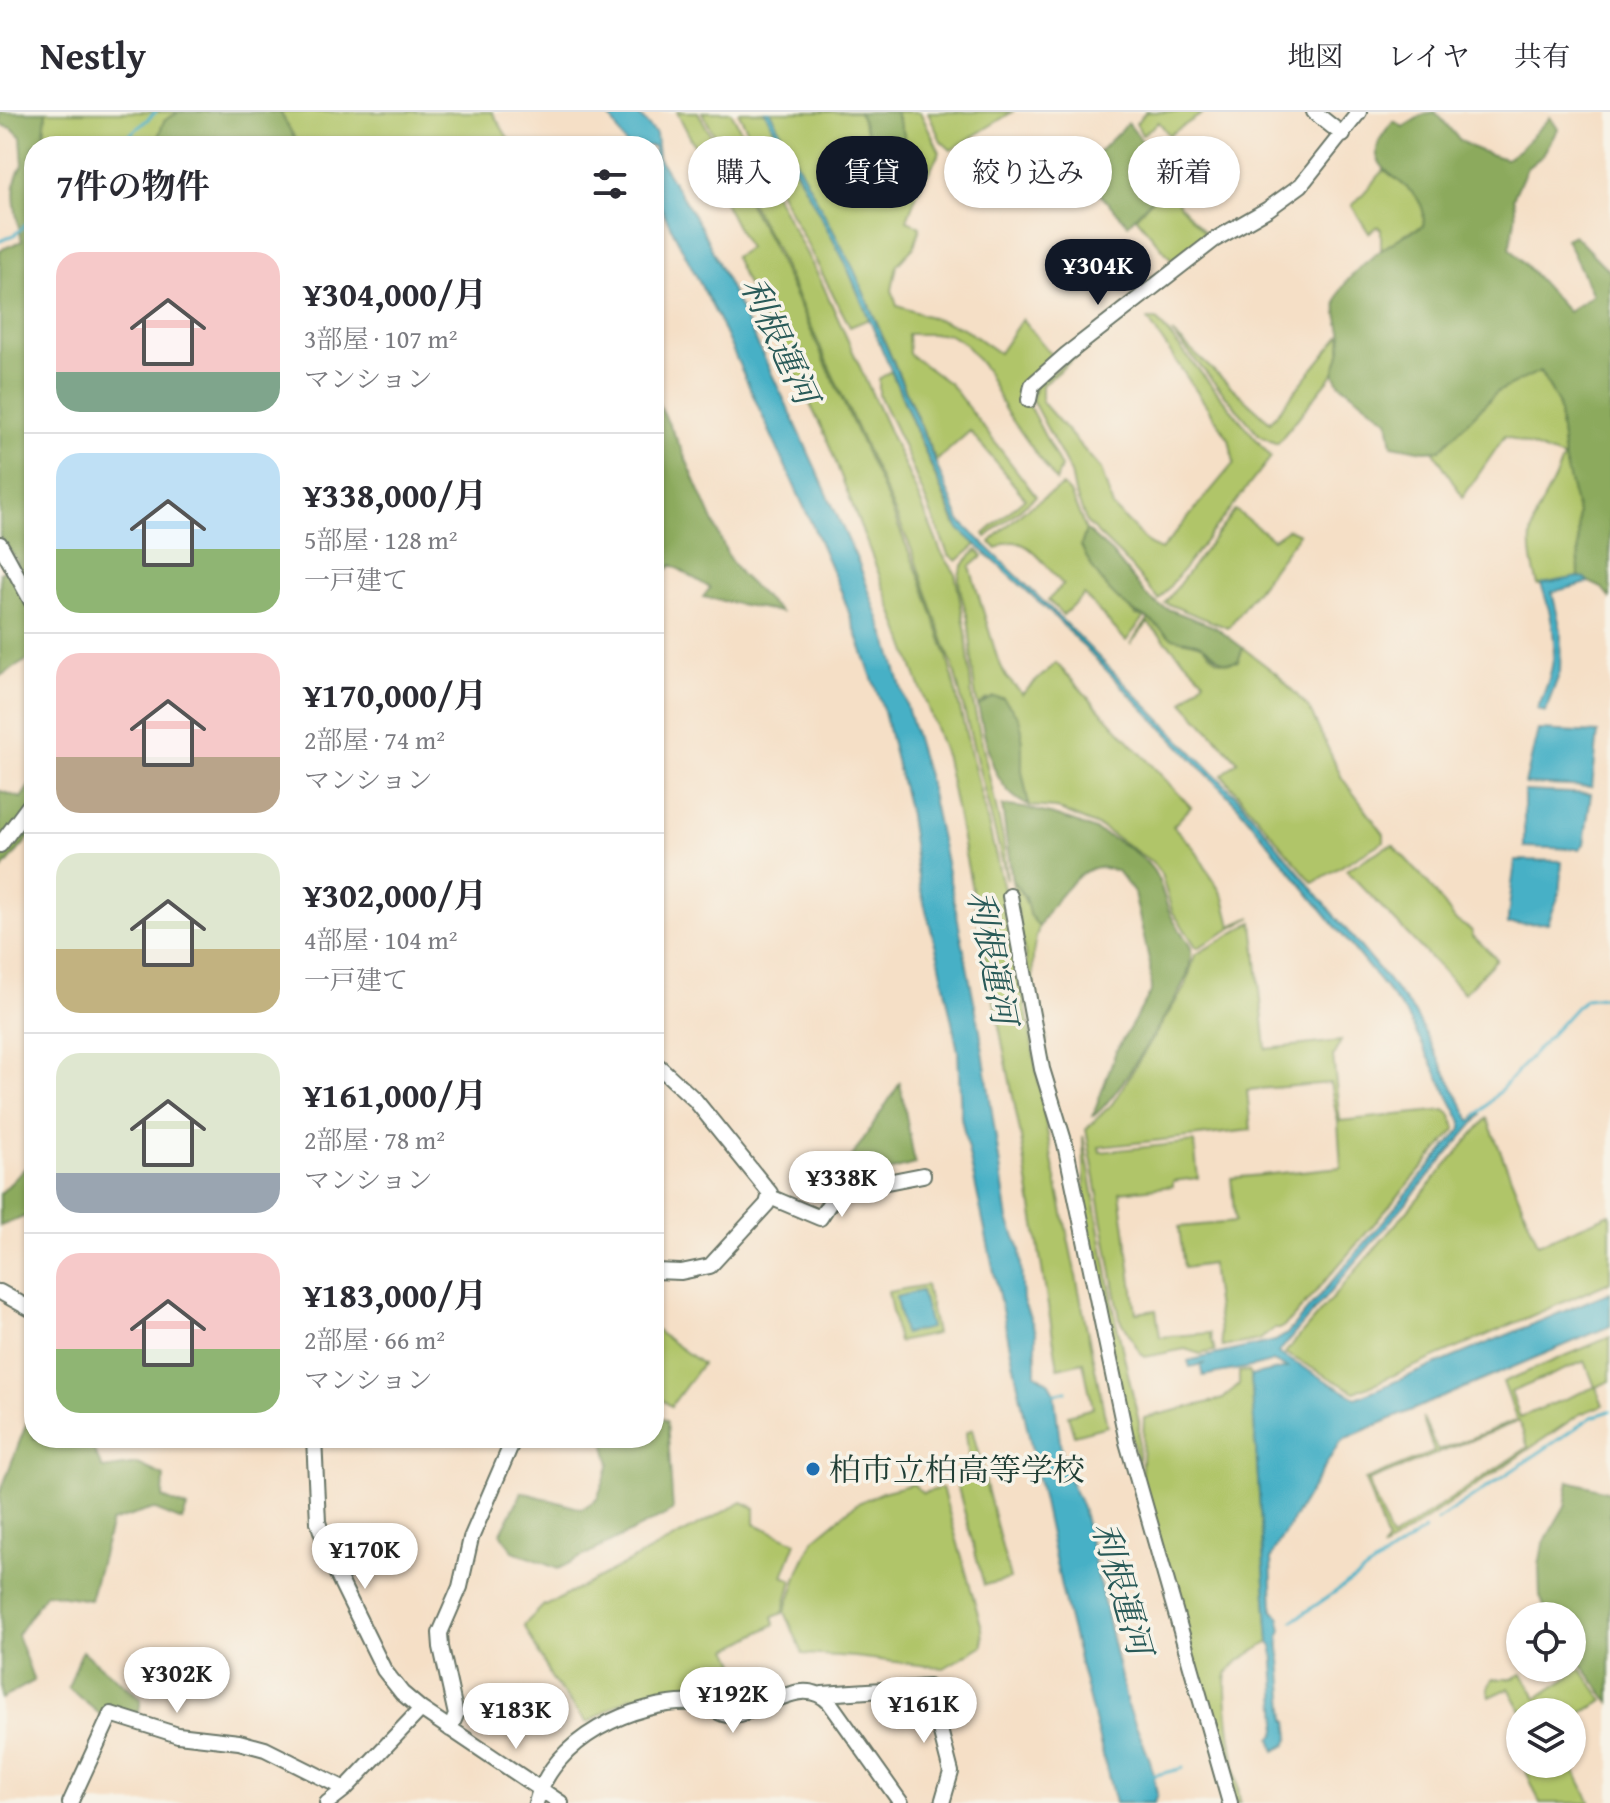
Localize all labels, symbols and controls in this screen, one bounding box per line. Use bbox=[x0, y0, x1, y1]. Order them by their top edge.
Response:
text: Nestly bbox=[40, 27, 146, 83]
text: 地図 bbox=[1287, 35, 1343, 76]
text: レイヤ bbox=[1387, 35, 1470, 76]
text: 共有 bbox=[1514, 35, 1570, 76]
chip: 購入 bbox=[688, 136, 800, 208]
chip: 賃貸 bbox=[816, 136, 928, 208]
chip: 絞り込み bbox=[944, 136, 1112, 208]
chip: 新着 bbox=[1128, 136, 1240, 208]
text: 7件の物件 bbox=[56, 161, 210, 210]
icon: filters bbox=[588, 162, 632, 206]
pin: ¥304K bbox=[1042, 239, 1154, 307]
text: ¥304K bbox=[1063, 245, 1133, 284]
water label: 利根運河 bbox=[729, 268, 833, 417]
text: ¥304,000/月 bbox=[304, 269, 487, 318]
icon: home bbox=[120, 284, 216, 380]
text: 3部屋 · 107 m² bbox=[304, 319, 458, 358]
text: マンション bbox=[304, 359, 433, 398]
text: ¥338,000/月 bbox=[304, 470, 487, 519]
icon: home bbox=[120, 485, 216, 581]
text: 5部屋 · 128 m² bbox=[304, 520, 458, 559]
text: 一戸建て bbox=[304, 560, 408, 599]
text: ¥170,000/月 bbox=[304, 670, 487, 719]
icon: home bbox=[120, 685, 216, 781]
text: 2部屋 · 74 m² bbox=[304, 720, 445, 759]
text: マンション bbox=[304, 760, 433, 799]
text: ¥302,000/月 bbox=[304, 870, 487, 919]
icon: home bbox=[120, 885, 216, 981]
water label: 利根運河 bbox=[956, 886, 1031, 1034]
text: 4部屋 · 104 m² bbox=[304, 920, 458, 959]
text: 一戸建て bbox=[304, 960, 408, 999]
text: ¥161,000/月 bbox=[304, 1070, 487, 1119]
icon: home bbox=[120, 1085, 216, 1181]
text: 2部屋 · 78 m² bbox=[304, 1120, 445, 1159]
pin: ¥338K bbox=[786, 1151, 898, 1219]
text: ¥338K bbox=[807, 1157, 877, 1196]
text: マンション bbox=[304, 1160, 433, 1199]
text: ¥183,000/月 bbox=[304, 1270, 487, 1319]
icon: home bbox=[120, 1285, 216, 1381]
text: 2部屋 · 66 m² bbox=[304, 1320, 445, 1359]
text: マンション bbox=[304, 1360, 433, 1399]
place label: 柏市立柏高等学校 bbox=[829, 1446, 1085, 1493]
marker: 柏市立柏高等学校 bbox=[804, 1460, 822, 1478]
water label: 利根運河 bbox=[1081, 1516, 1167, 1666]
pin: ¥170K bbox=[309, 1523, 421, 1591]
text: ¥170K bbox=[330, 1529, 400, 1568]
map controls bbox=[1506, 1602, 1586, 1778]
button: locate bbox=[1506, 1602, 1586, 1682]
pin: ¥302K bbox=[121, 1647, 233, 1715]
text: ¥302K bbox=[142, 1653, 212, 1692]
pin: ¥192K bbox=[677, 1667, 789, 1735]
text: ¥192K bbox=[698, 1673, 768, 1712]
pin: ¥161K bbox=[868, 1677, 980, 1745]
pin: ¥183K bbox=[460, 1683, 572, 1751]
text: ¥161K bbox=[889, 1683, 959, 1722]
text: ¥183K bbox=[481, 1689, 551, 1728]
button: layers bbox=[1506, 1698, 1586, 1778]

